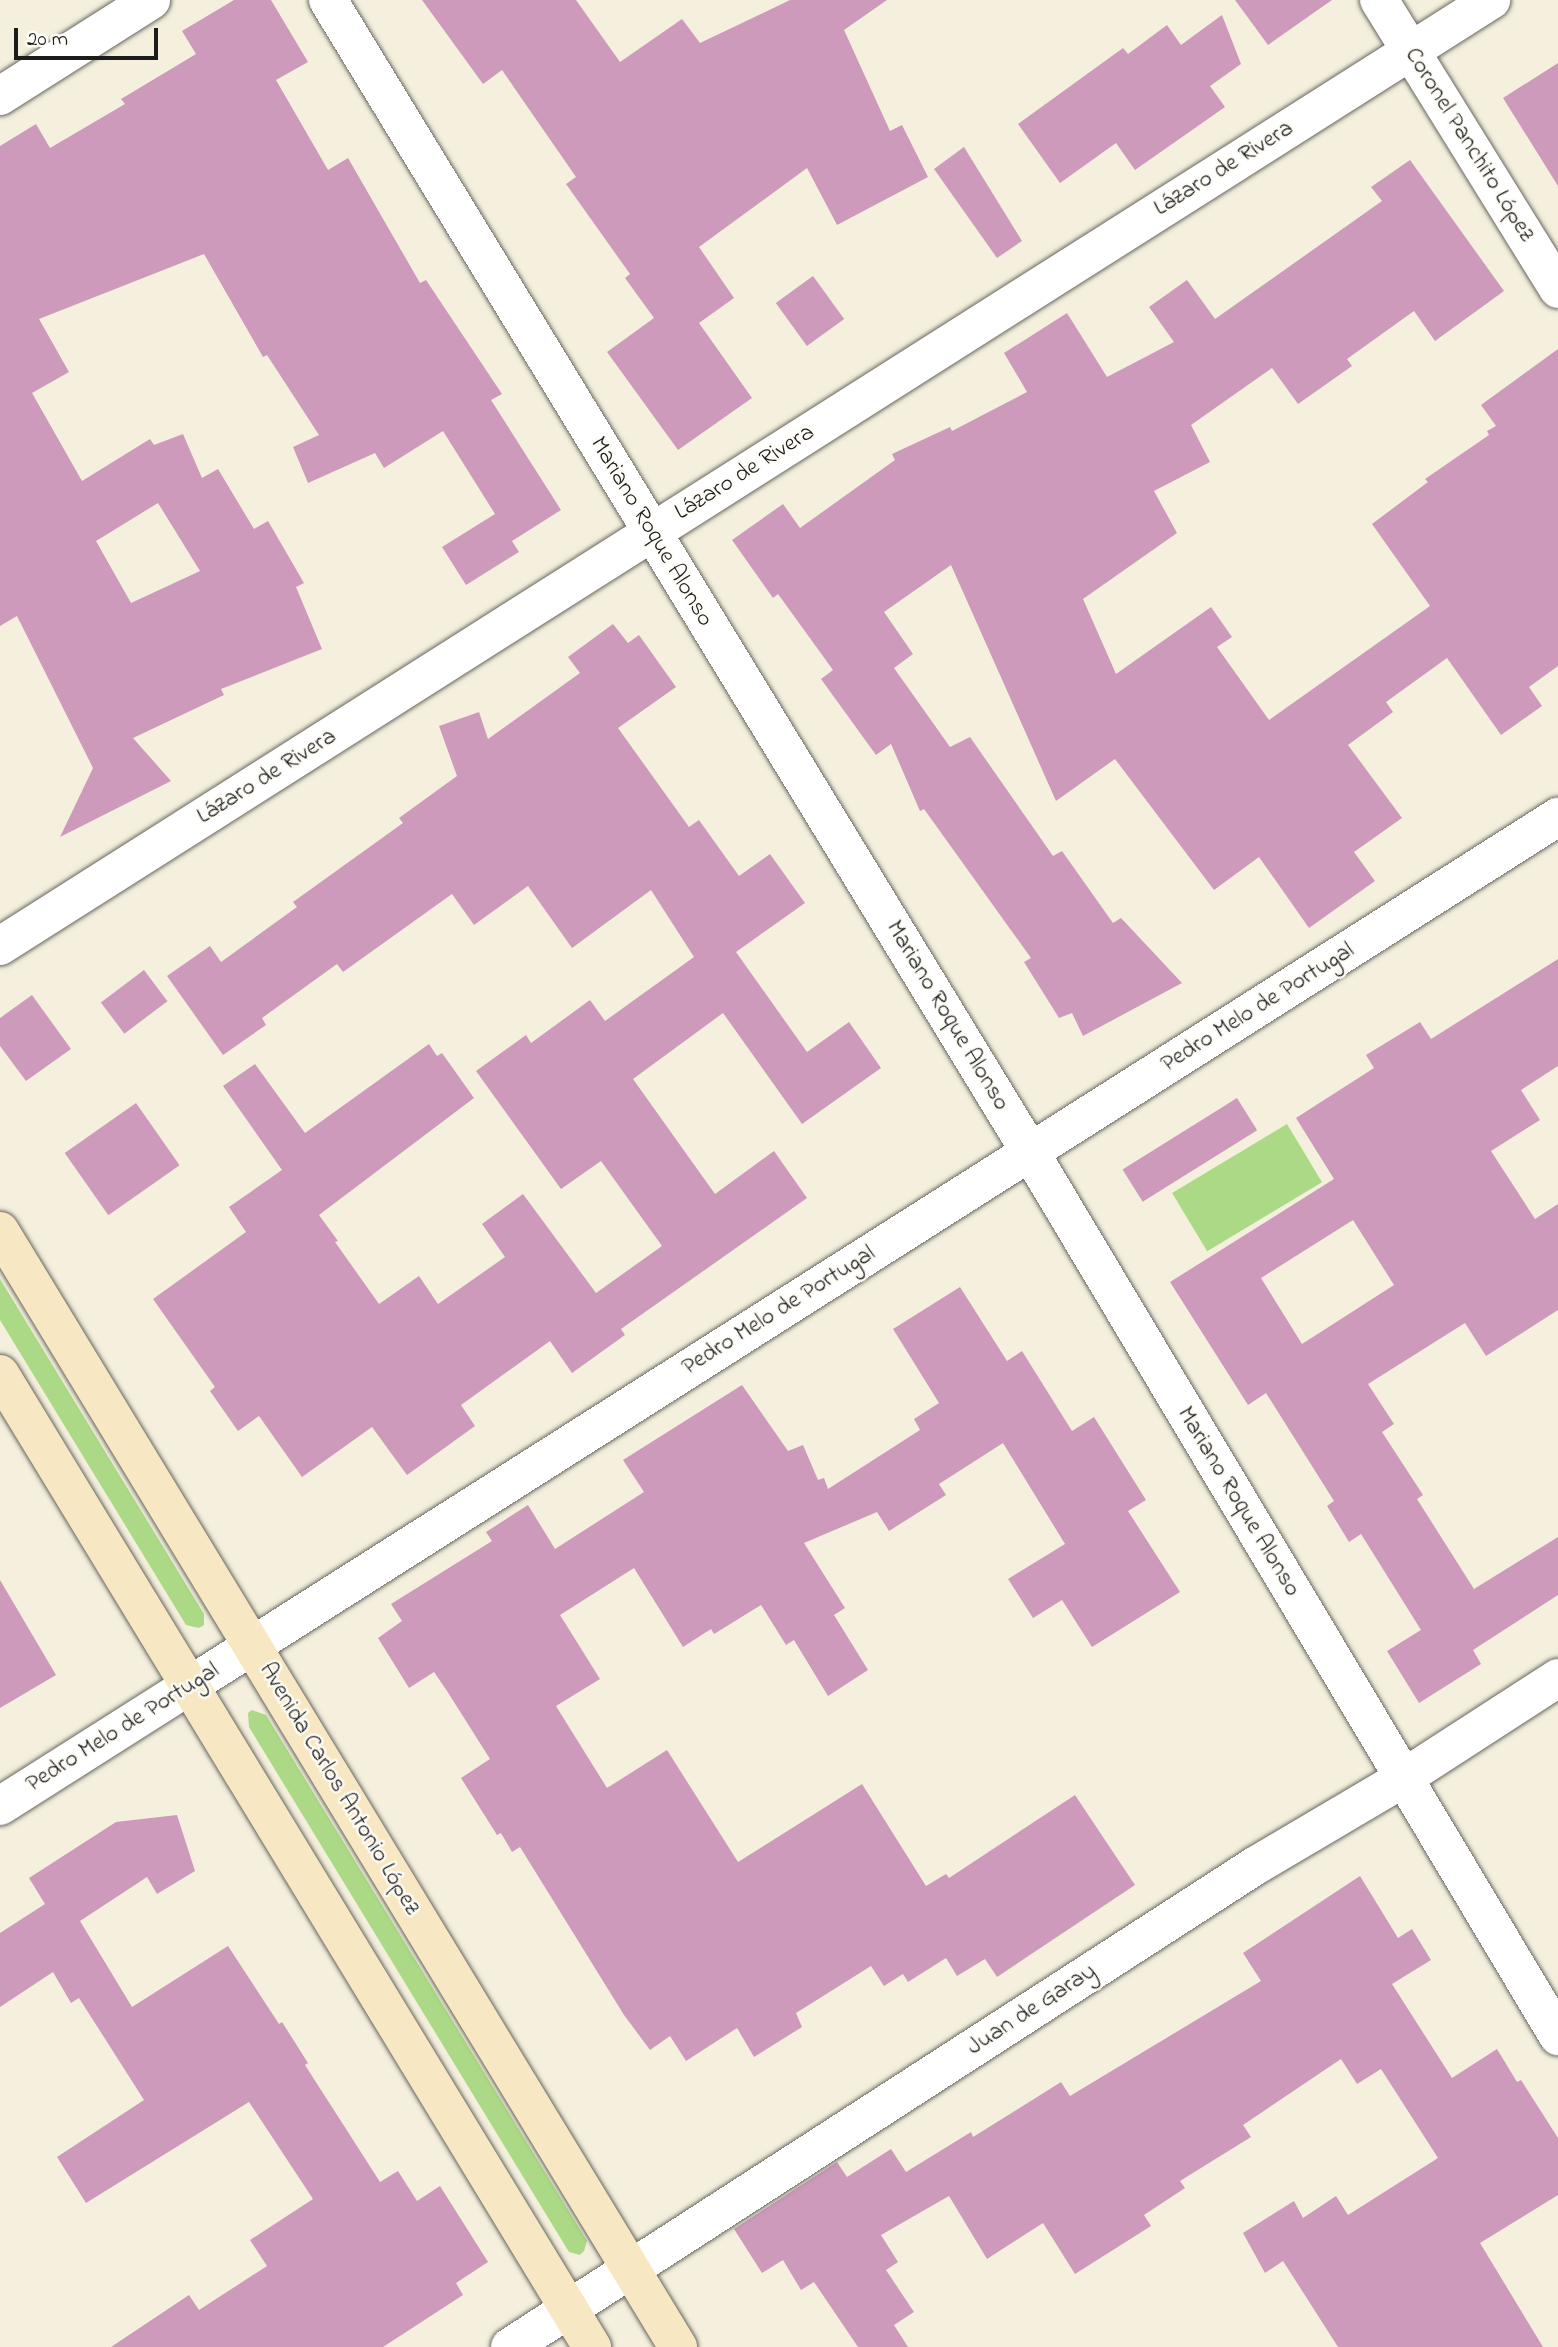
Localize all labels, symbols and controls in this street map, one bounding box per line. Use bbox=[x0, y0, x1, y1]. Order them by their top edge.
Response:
scale bar bbox=[18, 14, 161, 58]
text: 20 m bbox=[27, 25, 68, 55]
street label: Coronel Panchito López bbox=[1398, 43, 1540, 247]
street label: Lázaro de Rivera bbox=[1149, 115, 1299, 223]
street label: Lázaro de Rivera bbox=[670, 419, 820, 527]
street label: Mariano Roque Alonso bbox=[583, 432, 719, 632]
street label: Lázaro de Rivera bbox=[192, 723, 342, 831]
street label: Mariano Roque Alonso bbox=[879, 916, 1015, 1116]
street label: Pedro Melo de Portugal bbox=[1156, 937, 1360, 1079]
street label: Pedro Melo de Portugal bbox=[677, 1240, 881, 1382]
street label: Mariano Roque Alonso bbox=[1170, 1402, 1306, 1602]
street label: Pedro Melo de Portugal bbox=[21, 1657, 225, 1799]
street label: Avenida Carlos Antonio López bbox=[252, 1658, 426, 1920]
street label: Juan de Garay bbox=[962, 1958, 1102, 2062]

